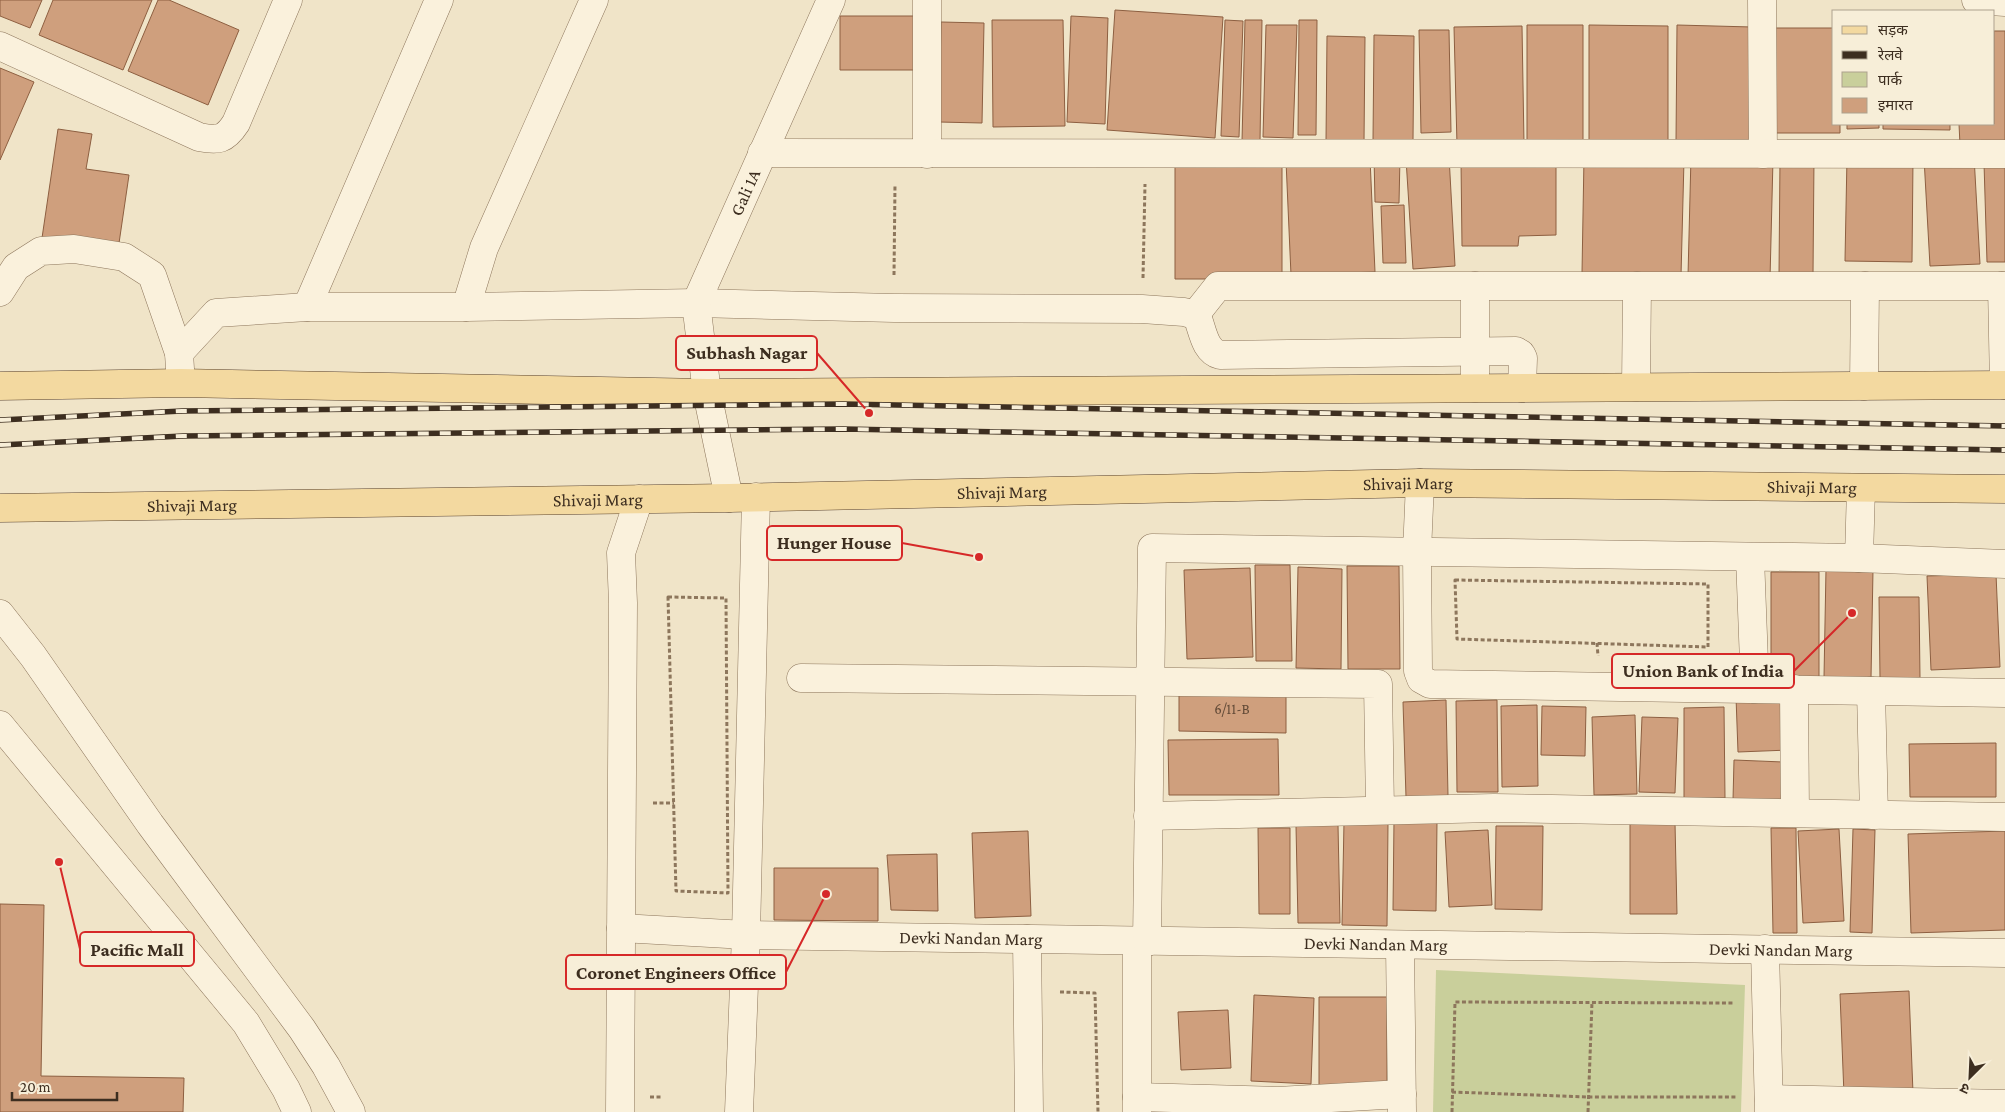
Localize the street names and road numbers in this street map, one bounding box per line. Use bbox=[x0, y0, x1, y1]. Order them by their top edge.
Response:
street label: Gali 1A bbox=[726, 165, 765, 219]
street label: Shivaji Marg bbox=[1363, 473, 1453, 494]
street label: Shivaji Marg bbox=[1767, 477, 1857, 498]
street label: Shivaji Marg bbox=[957, 481, 1047, 503]
street label: Shivaji Marg bbox=[553, 489, 643, 511]
street label: Shivaji Marg bbox=[147, 495, 237, 516]
street label: Devki Nandan Marg bbox=[899, 927, 1043, 949]
street label: Devki Nandan Marg bbox=[1304, 933, 1448, 955]
street label: Devki Nandan Marg bbox=[1709, 939, 1853, 961]

